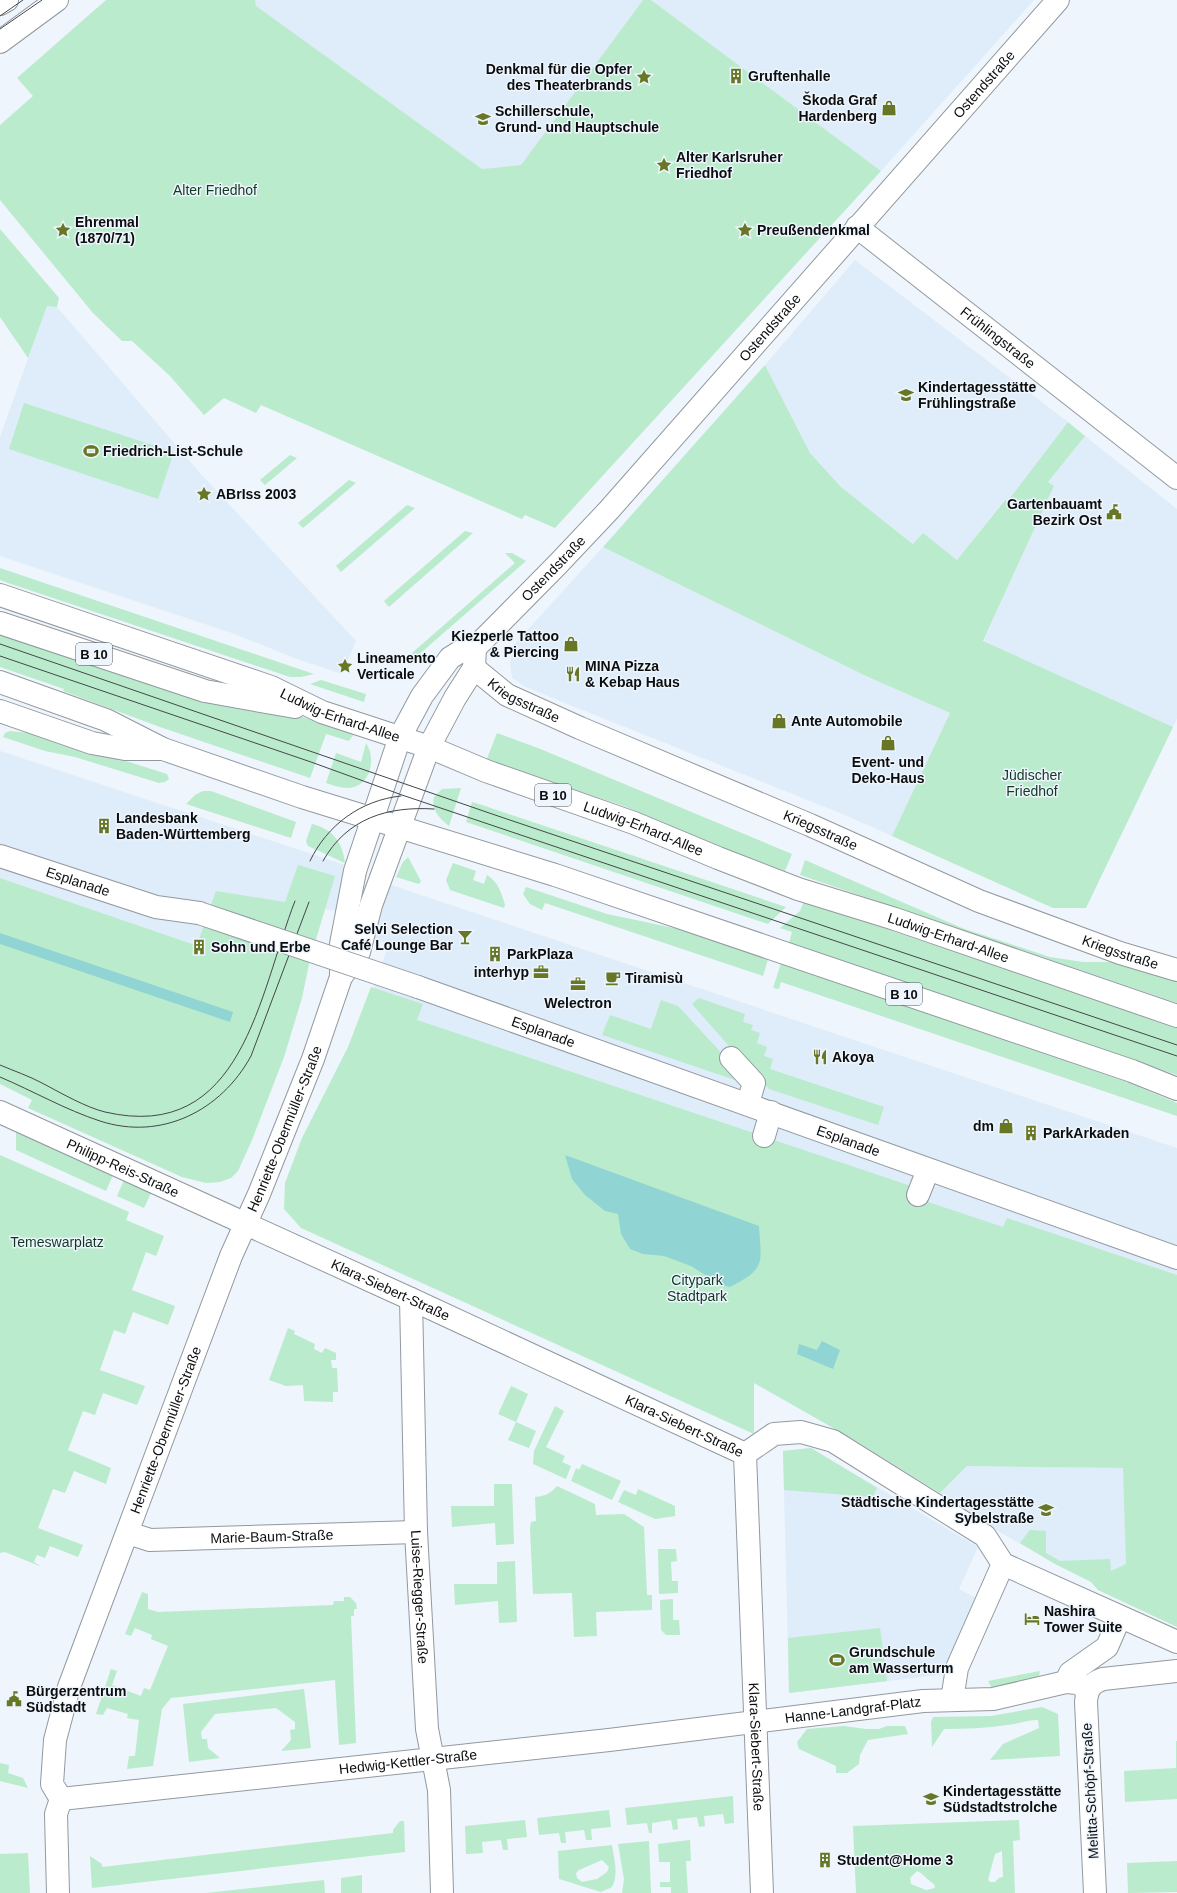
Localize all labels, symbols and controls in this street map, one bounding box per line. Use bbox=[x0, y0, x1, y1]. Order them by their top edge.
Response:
street label: Ostendstraße bbox=[950, 47, 1018, 121]
place label: Denkmal für die Opfer des Theaterbrands bbox=[486, 61, 633, 93]
building icon: Gruftenhalle bbox=[727, 67, 745, 85]
place icon: Denkmal für die Opfer des Theaterbrands bbox=[635, 68, 653, 86]
place label: Gruftenhalle bbox=[748, 68, 831, 84]
place label: Škoda Graf Hardenberg bbox=[798, 91, 877, 124]
shop icon: Škoda Graf Hardenberg bbox=[880, 99, 898, 117]
place label: Schillerschule, Grund- und Hauptschule bbox=[495, 103, 659, 135]
school or university icon: Schillerschule, Grund- und Hauptschule bbox=[474, 110, 492, 128]
place label: Alter Karlsruher Friedhof bbox=[676, 149, 783, 181]
place icon: Alter Karlsruher Friedhof bbox=[655, 156, 673, 174]
park label: Alter Friedhof bbox=[173, 182, 257, 198]
place label: Ehrenmal (1870/71) bbox=[75, 214, 139, 246]
place icon: Ehrenmal (1870/71) bbox=[54, 221, 72, 239]
place icon: Preußendenkmal bbox=[736, 221, 754, 239]
place label: Preußendenkmal bbox=[757, 222, 870, 238]
street label: Ostendstraße bbox=[736, 290, 804, 364]
street label: Frühlingstraße bbox=[957, 303, 1039, 372]
place label: Kindertagesstätte Frühlingstraße bbox=[918, 379, 1036, 411]
school or university icon: Kindertagesstätte Frühlingstraße bbox=[897, 386, 915, 404]
sports icon: Friedrich-List-Schule bbox=[82, 442, 100, 460]
place label: Friedrich-List-Schule bbox=[103, 443, 243, 459]
place icon: ABrIss 2003 bbox=[195, 485, 213, 503]
place label: ABrIss 2003 bbox=[216, 486, 296, 502]
place label: Gartenbauamt Bezirk Ost bbox=[1007, 496, 1102, 528]
public building icon: Gartenbauamt Bezirk Ost bbox=[1105, 503, 1123, 521]
street label: Ostendstraße bbox=[518, 532, 589, 604]
place label: Kiezperle Tattoo & Piercing bbox=[451, 628, 559, 660]
shop icon: Kiezperle Tattoo & Piercing bbox=[562, 635, 580, 653]
road number: B 10 bbox=[76, 643, 112, 665]
place label: Lineamento Verticale bbox=[357, 650, 436, 682]
place icon: Lineamento Verticale bbox=[336, 657, 354, 675]
place label: MINA Pizza & Kebap Haus bbox=[585, 658, 680, 690]
restaurant icon: MINA Pizza & Kebap Haus bbox=[564, 665, 582, 683]
street label: Kriegsstraße bbox=[485, 675, 563, 726]
street label: Ludwig-Erhard-Allee bbox=[278, 685, 402, 745]
shop icon: Ante Automobile bbox=[770, 712, 788, 730]
place label: Ante Automobile bbox=[791, 713, 903, 729]
shop icon: Event- und Deko-Haus bbox=[879, 734, 897, 752]
place label: Event- und Deko-Haus bbox=[851, 754, 925, 786]
park label: Jüdischer Friedhof bbox=[1002, 767, 1062, 799]
road number: B 10 bbox=[535, 784, 571, 806]
street label: Ludwig-Erhard-Allee bbox=[582, 798, 706, 859]
street label: Kriegsstraße bbox=[781, 807, 860, 853]
place label: Landesbank Baden-Württemberg bbox=[116, 810, 251, 842]
building icon: Landesbank Baden-Württemberg bbox=[95, 817, 113, 835]
street label: Esplanade bbox=[44, 864, 112, 899]
street label: Ludwig-Erhard-Allee bbox=[886, 909, 1011, 966]
place label: Selvi Selection Café Lounge Bar bbox=[341, 921, 454, 953]
bar icon: Selvi Selection Café Lounge Bar bbox=[456, 928, 474, 946]
street label: Kriegsstraße bbox=[1080, 932, 1161, 972]
building icon: Sohn und Erbe bbox=[190, 938, 208, 956]
place label: Sohn und Erbe bbox=[211, 939, 311, 955]
building icon: ParkPlaza bbox=[486, 945, 504, 963]
place label: ParkPlaza bbox=[507, 946, 573, 962]
office icon: interhyp bbox=[532, 963, 550, 981]
place label: interhyp bbox=[474, 964, 529, 980]
cafe icon: Tiramisù bbox=[604, 969, 622, 987]
place label: Tiramisù bbox=[625, 970, 683, 986]
office icon: Welectron bbox=[569, 975, 587, 993]
road number: B 10 bbox=[886, 983, 922, 1005]
place label: Welectron bbox=[544, 995, 612, 1011]
street label: Esplanade bbox=[509, 1013, 577, 1050]
street label: Henriette-Obermüller-Straße bbox=[244, 1043, 325, 1214]
restaurant icon: Akoya bbox=[811, 1048, 829, 1066]
place label: Akoya bbox=[832, 1049, 874, 1065]
shop icon: dm bbox=[997, 1117, 1015, 1135]
place label: dm bbox=[973, 1118, 994, 1134]
street label: Esplanade bbox=[815, 1122, 882, 1159]
building icon: ParkArkaden bbox=[1022, 1124, 1040, 1142]
place label: ParkArkaden bbox=[1043, 1125, 1129, 1141]
street label: Philipp-Reis-Straße bbox=[64, 1135, 182, 1200]
park label: Temeswarplatz bbox=[10, 1234, 104, 1250]
street label: Klara-Siebert-Straße bbox=[329, 1256, 452, 1324]
park label: Citypark Stadtpark bbox=[667, 1272, 728, 1304]
street label: Henriette-Obermüller-Straße bbox=[127, 1344, 204, 1516]
street label: Klara-Siebert-Straße bbox=[623, 1392, 746, 1460]
place label: Städtische Kindertagesstätte Sybelstraße bbox=[841, 1494, 1034, 1526]
school or university icon: Städtische Kindertagesstätte Sybelstraße bbox=[1037, 1501, 1055, 1519]
street label: Marie-Baum-Straße bbox=[210, 1526, 334, 1546]
street label: Luise-Riegger-Straße bbox=[408, 1529, 431, 1664]
place label: Nashira Tower Suite bbox=[1044, 1603, 1123, 1635]
hotel icon: Nashira Tower Suite bbox=[1023, 1610, 1041, 1628]
place label: Grundschule am Wasserturm bbox=[849, 1644, 954, 1676]
sports icon: Grundschule am Wasserturm bbox=[828, 1651, 846, 1669]
street label: Klara-Siebert-Straße bbox=[746, 1682, 767, 1812]
place label: Bürgerzentrum Südstadt bbox=[26, 1683, 126, 1715]
public building icon: Bürgerzentrum Südstadt bbox=[5, 1690, 23, 1708]
street label: Hanne-Landgraf-Platz bbox=[784, 1693, 922, 1726]
street label: Melitta-Schöpf-Straße bbox=[1078, 1722, 1102, 1859]
street label: Hedwig-Kettler-Straße bbox=[338, 1746, 478, 1777]
place label: Kindertagesstätte Südstadtstrolche bbox=[943, 1783, 1061, 1815]
school or university icon: Kindertagesstätte Südstadtstrolche bbox=[922, 1790, 940, 1808]
building icon: Student@Home 3 bbox=[816, 1851, 834, 1869]
place label: Student@Home 3 bbox=[837, 1852, 954, 1868]

